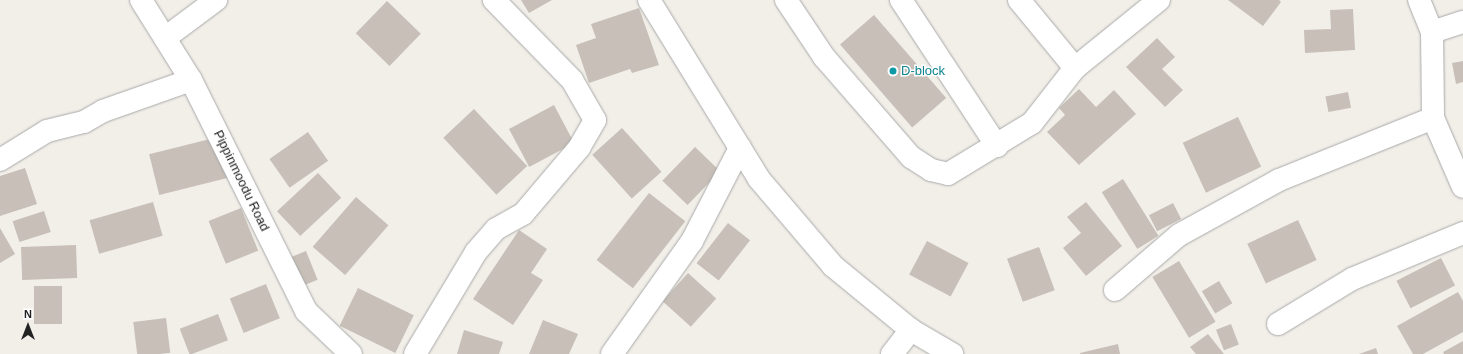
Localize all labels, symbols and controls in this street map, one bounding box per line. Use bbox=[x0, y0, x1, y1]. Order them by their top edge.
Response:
place label: D-block bbox=[901, 63, 945, 79]
marker: D-block bbox=[888, 66, 898, 76]
street label: Pippinmoodu Road bbox=[210, 128, 272, 234]
north arrow bbox=[8, 306, 48, 346]
text: N bbox=[24, 308, 32, 320]

